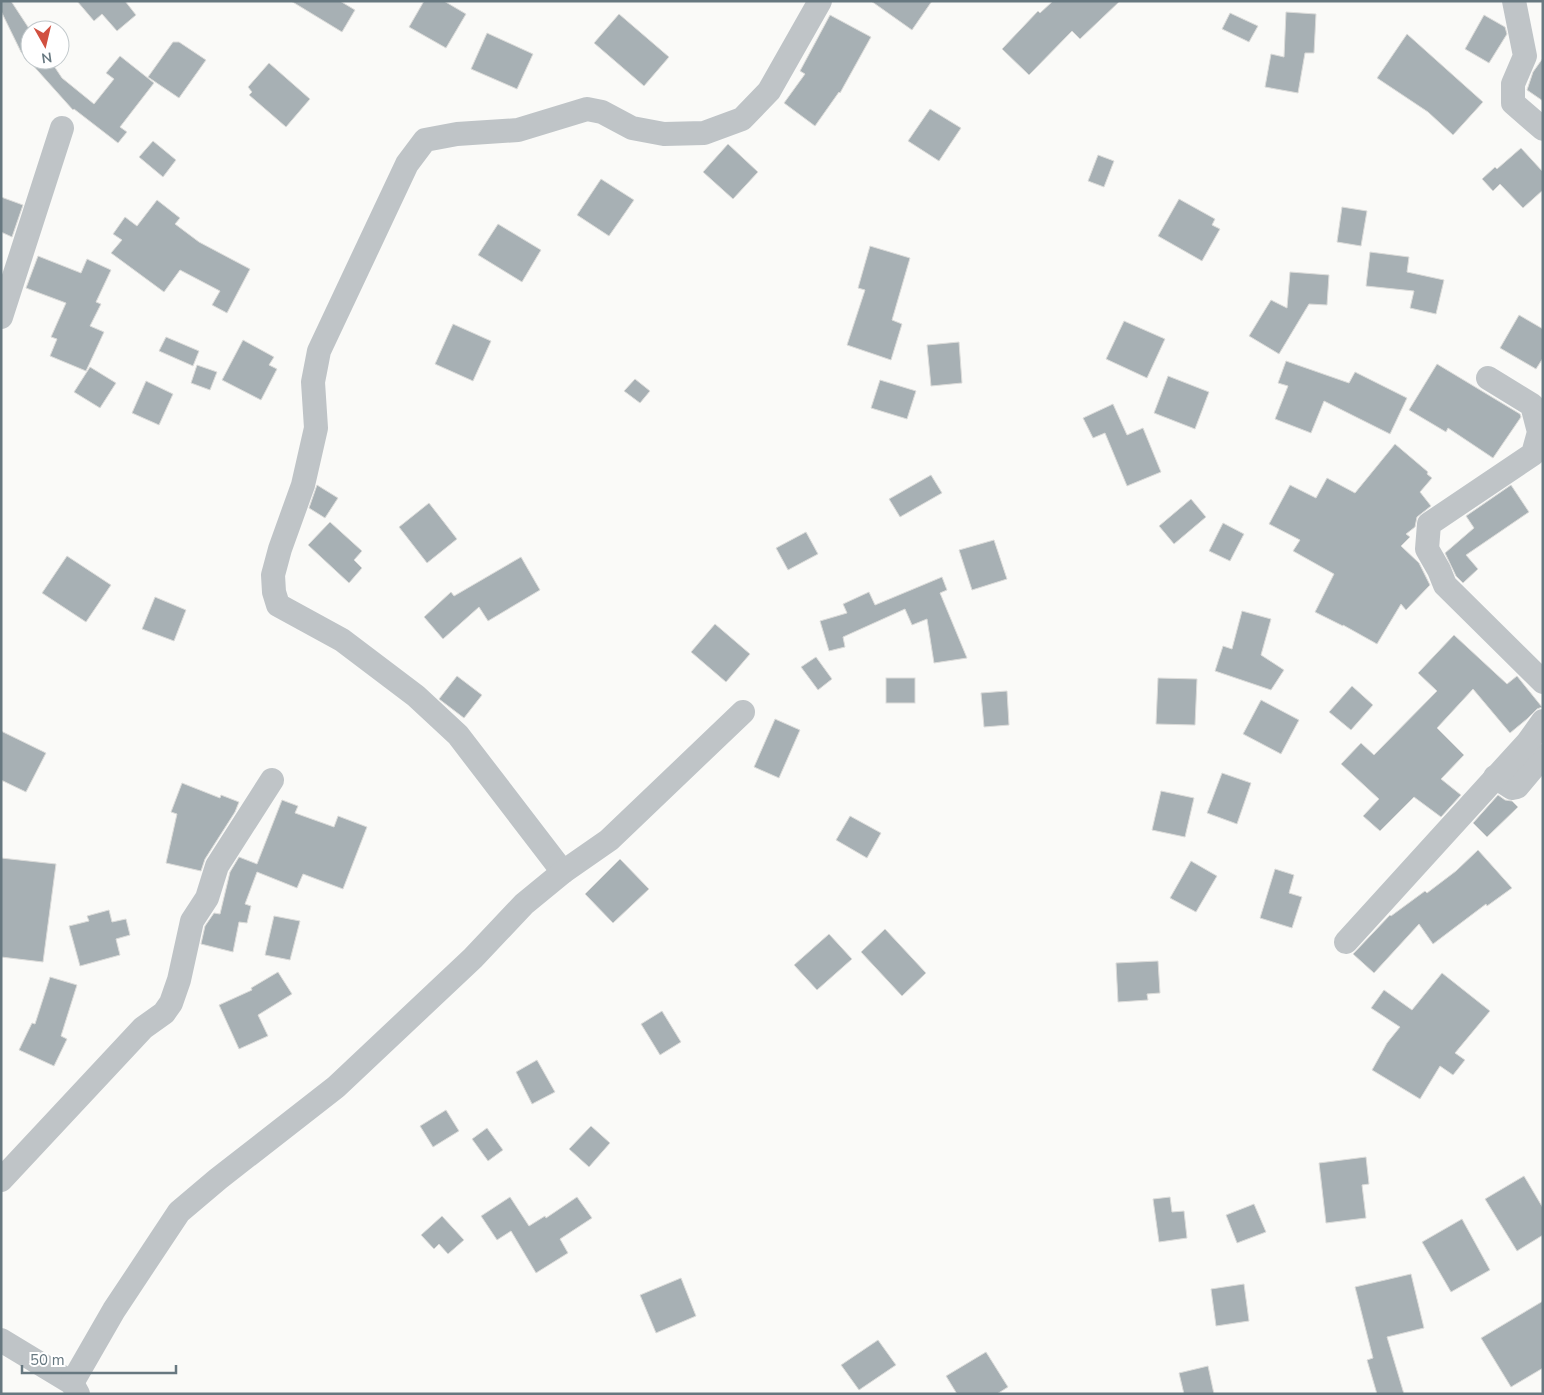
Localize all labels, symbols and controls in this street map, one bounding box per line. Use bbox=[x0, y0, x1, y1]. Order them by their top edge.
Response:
north arrow bbox=[20, 20, 70, 70]
text: N bbox=[40, 47, 53, 68]
scale bar bbox=[22, 1342, 176, 1374]
text: 50 m bbox=[30, 1350, 65, 1370]

